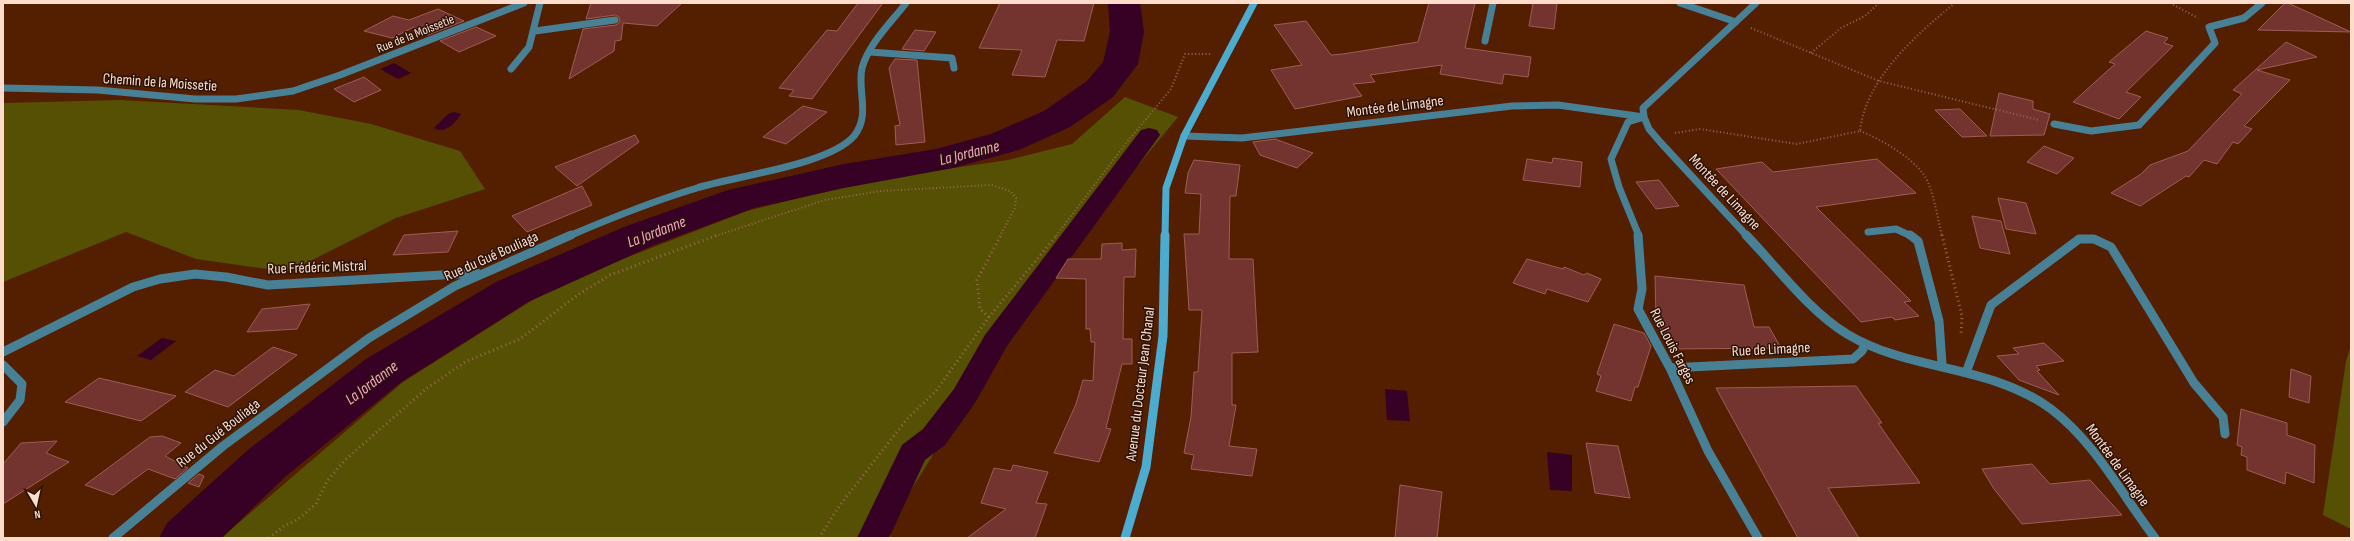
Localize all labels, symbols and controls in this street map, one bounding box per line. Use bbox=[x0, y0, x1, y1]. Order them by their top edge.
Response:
street label: Rue de la Moissetie bbox=[374, 11, 457, 57]
street label: Chemin de la Moissetie bbox=[102, 69, 218, 96]
street label: Montée de Limagne bbox=[1346, 91, 1445, 122]
water label: La Jordanne bbox=[937, 137, 1001, 170]
street label: Montée de Limagne bbox=[1684, 150, 1765, 234]
water label: La Jordanne bbox=[625, 213, 689, 252]
street label: Rue du Gué Bouliaga bbox=[441, 227, 541, 286]
street label: Rue Frédéric Mistral bbox=[267, 256, 367, 279]
street label: Rue Louis Farges bbox=[1645, 305, 1700, 387]
street label: Avenue du Docteur Jean Chanal bbox=[1121, 306, 1159, 463]
street label: Rue de Limagne bbox=[1731, 338, 1811, 361]
water label: La Jordanne bbox=[342, 357, 402, 409]
street label: Rue du Gué Bouliaga bbox=[173, 395, 264, 472]
street label: Montée de Limagne bbox=[2081, 420, 2154, 510]
north arrow bbox=[16, 485, 56, 525]
text: N bbox=[33, 508, 41, 521]

